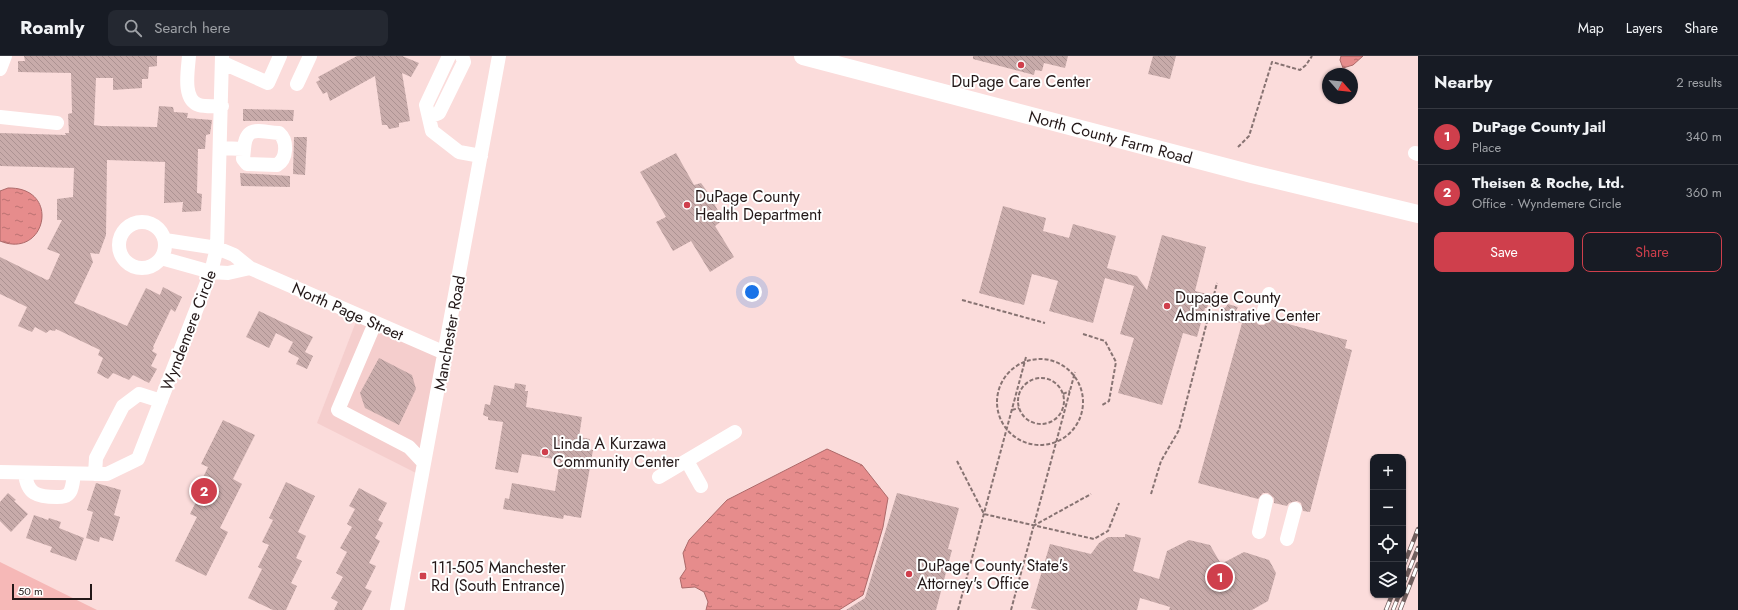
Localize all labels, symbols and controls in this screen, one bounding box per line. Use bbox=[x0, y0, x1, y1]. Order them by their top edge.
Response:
search box bbox=[108, 10, 388, 46]
text: Roamly bbox=[20, 14, 84, 41]
icon: search bbox=[122, 17, 144, 39]
text: Search here bbox=[154, 17, 230, 39]
text: Map bbox=[1578, 18, 1604, 38]
text: Layers bbox=[1626, 18, 1662, 38]
text: Share bbox=[1684, 18, 1718, 38]
marker: DuPage Care Center bbox=[1016, 60, 1026, 70]
north arrow bbox=[1322, 68, 1358, 104]
place label: DuPage Care Center bbox=[951, 70, 1091, 93]
text: Nearby bbox=[1434, 70, 1492, 94]
text: 2 results bbox=[1676, 73, 1722, 92]
street label: North County Farm Road bbox=[1026, 105, 1195, 170]
text: DuPage County Jail bbox=[1472, 116, 1606, 138]
text: 1 bbox=[1444, 127, 1450, 146]
text: 340 m bbox=[1685, 127, 1722, 146]
text: Place bbox=[1472, 138, 1501, 157]
text: Theisen & Roche, Ltd. bbox=[1472, 172, 1625, 194]
text: 2 bbox=[1443, 183, 1451, 202]
text: 360 m bbox=[1686, 183, 1722, 202]
place label: DuPage County Health Department bbox=[695, 185, 821, 226]
text: Office · Wyndemere Circle bbox=[1472, 194, 1621, 213]
marker: DuPage County Health Department bbox=[682, 200, 692, 210]
button: Save bbox=[1434, 232, 1574, 272]
button: Share bbox=[1582, 232, 1722, 272]
street label: Wyndemere Circle bbox=[155, 266, 222, 394]
street label: Manchester Road bbox=[428, 274, 471, 393]
street label: North Page Street bbox=[288, 277, 407, 346]
your location bbox=[742, 282, 762, 302]
place label: Dupage County Administrative Center bbox=[1175, 286, 1321, 327]
marker: Dupage County Administrative Center bbox=[1162, 301, 1172, 311]
place label: Linda A Kurzawa Community Center bbox=[553, 432, 680, 473]
marker: Linda A Kurzawa Community Center bbox=[540, 447, 550, 457]
map controls bbox=[1370, 454, 1406, 598]
button: + bbox=[1370, 454, 1406, 490]
pin: 2 bbox=[191, 476, 217, 506]
button: − bbox=[1370, 490, 1406, 526]
button: locate bbox=[1370, 526, 1406, 562]
place label: DuPage County State's Attorney's Office bbox=[917, 554, 1068, 595]
place label: 111-505 Manchester Rd (South Entrance) bbox=[431, 556, 566, 597]
pin: 1 bbox=[1207, 562, 1233, 592]
button: layers bbox=[1370, 562, 1406, 598]
marker: DuPage County State's Attorney's Office bbox=[904, 569, 914, 579]
marker: 111-505 Manchester Rd (South Entrance) bbox=[418, 571, 428, 581]
scale bar bbox=[12, 582, 92, 601]
text: 50 m bbox=[18, 583, 43, 599]

